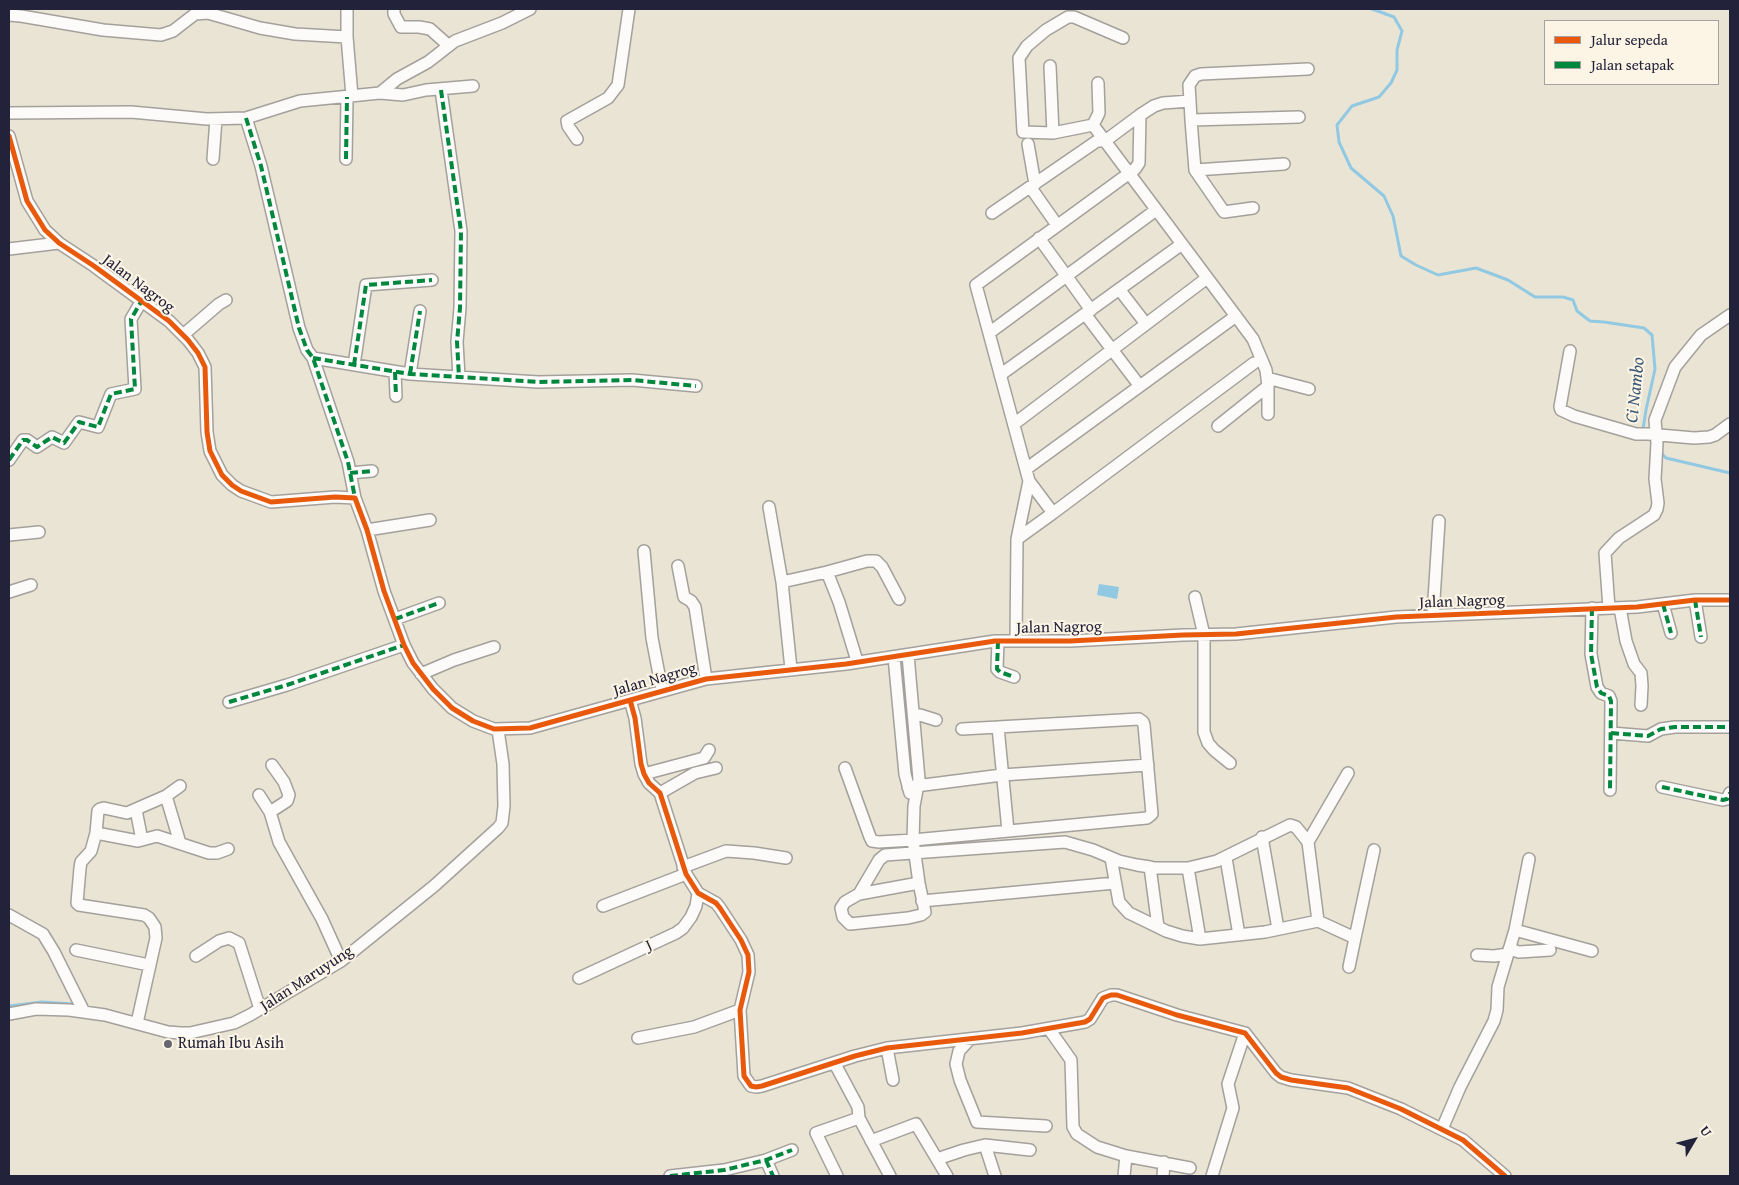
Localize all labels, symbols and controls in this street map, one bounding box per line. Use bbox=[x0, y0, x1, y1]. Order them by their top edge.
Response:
legend bbox=[1544, 20, 1719, 85]
text: Jalur sepeda bbox=[1591, 29, 1668, 50]
text: Jalan setapak bbox=[1591, 54, 1674, 75]
street label: Jalan Nagrog bbox=[98, 251, 178, 317]
water label: Ci Nambo bbox=[1622, 356, 1650, 424]
street label: Jalan Nagrog bbox=[1419, 591, 1505, 613]
street label: Jalan Nagrog bbox=[1016, 618, 1102, 638]
street label: Jalan Nagrog bbox=[611, 659, 699, 701]
street label: J bbox=[643, 936, 655, 956]
street label: Jalan Maruyung bbox=[257, 942, 357, 1016]
place label: Rumah Ibu Asih bbox=[178, 1034, 284, 1054]
marker: Rumah Ibu Asih bbox=[162, 1038, 174, 1050]
north arrow bbox=[1669, 1115, 1719, 1165]
text: U bbox=[1695, 1121, 1717, 1141]

